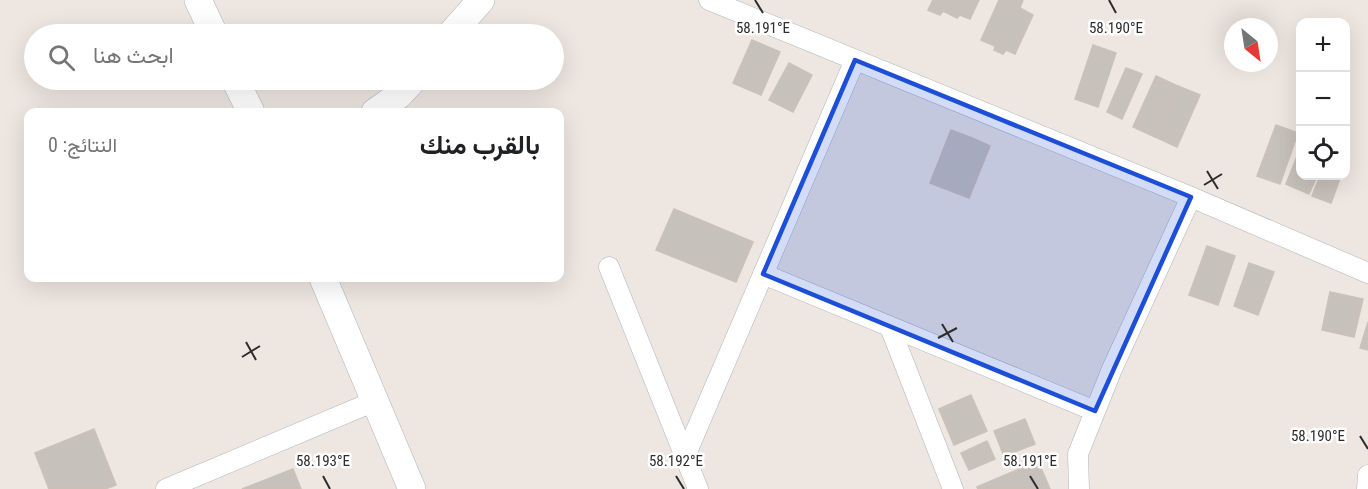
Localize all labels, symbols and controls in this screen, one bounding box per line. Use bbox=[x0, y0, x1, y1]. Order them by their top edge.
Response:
north arrow bbox=[1224, 18, 1278, 72]
map controls bbox=[1296, 18, 1350, 180]
button: + bbox=[1296, 18, 1350, 72]
text: 58.191°E bbox=[736, 19, 790, 37]
text: 58.190°E bbox=[1089, 19, 1143, 37]
search box bbox=[24, 24, 564, 90]
icon: search bbox=[45, 41, 78, 74]
text: ابحث هنا bbox=[93, 43, 174, 68]
button: − bbox=[1296, 72, 1350, 126]
button: locate bbox=[1296, 126, 1350, 180]
text: بالقرب منك bbox=[420, 130, 540, 160]
text: النتائج: 0 bbox=[48, 133, 117, 157]
text: 58.190°E bbox=[1291, 427, 1345, 445]
text: 58.193°E bbox=[296, 452, 350, 470]
text: 58.192°E bbox=[649, 452, 703, 470]
text: 58.191°E bbox=[1003, 452, 1057, 470]

